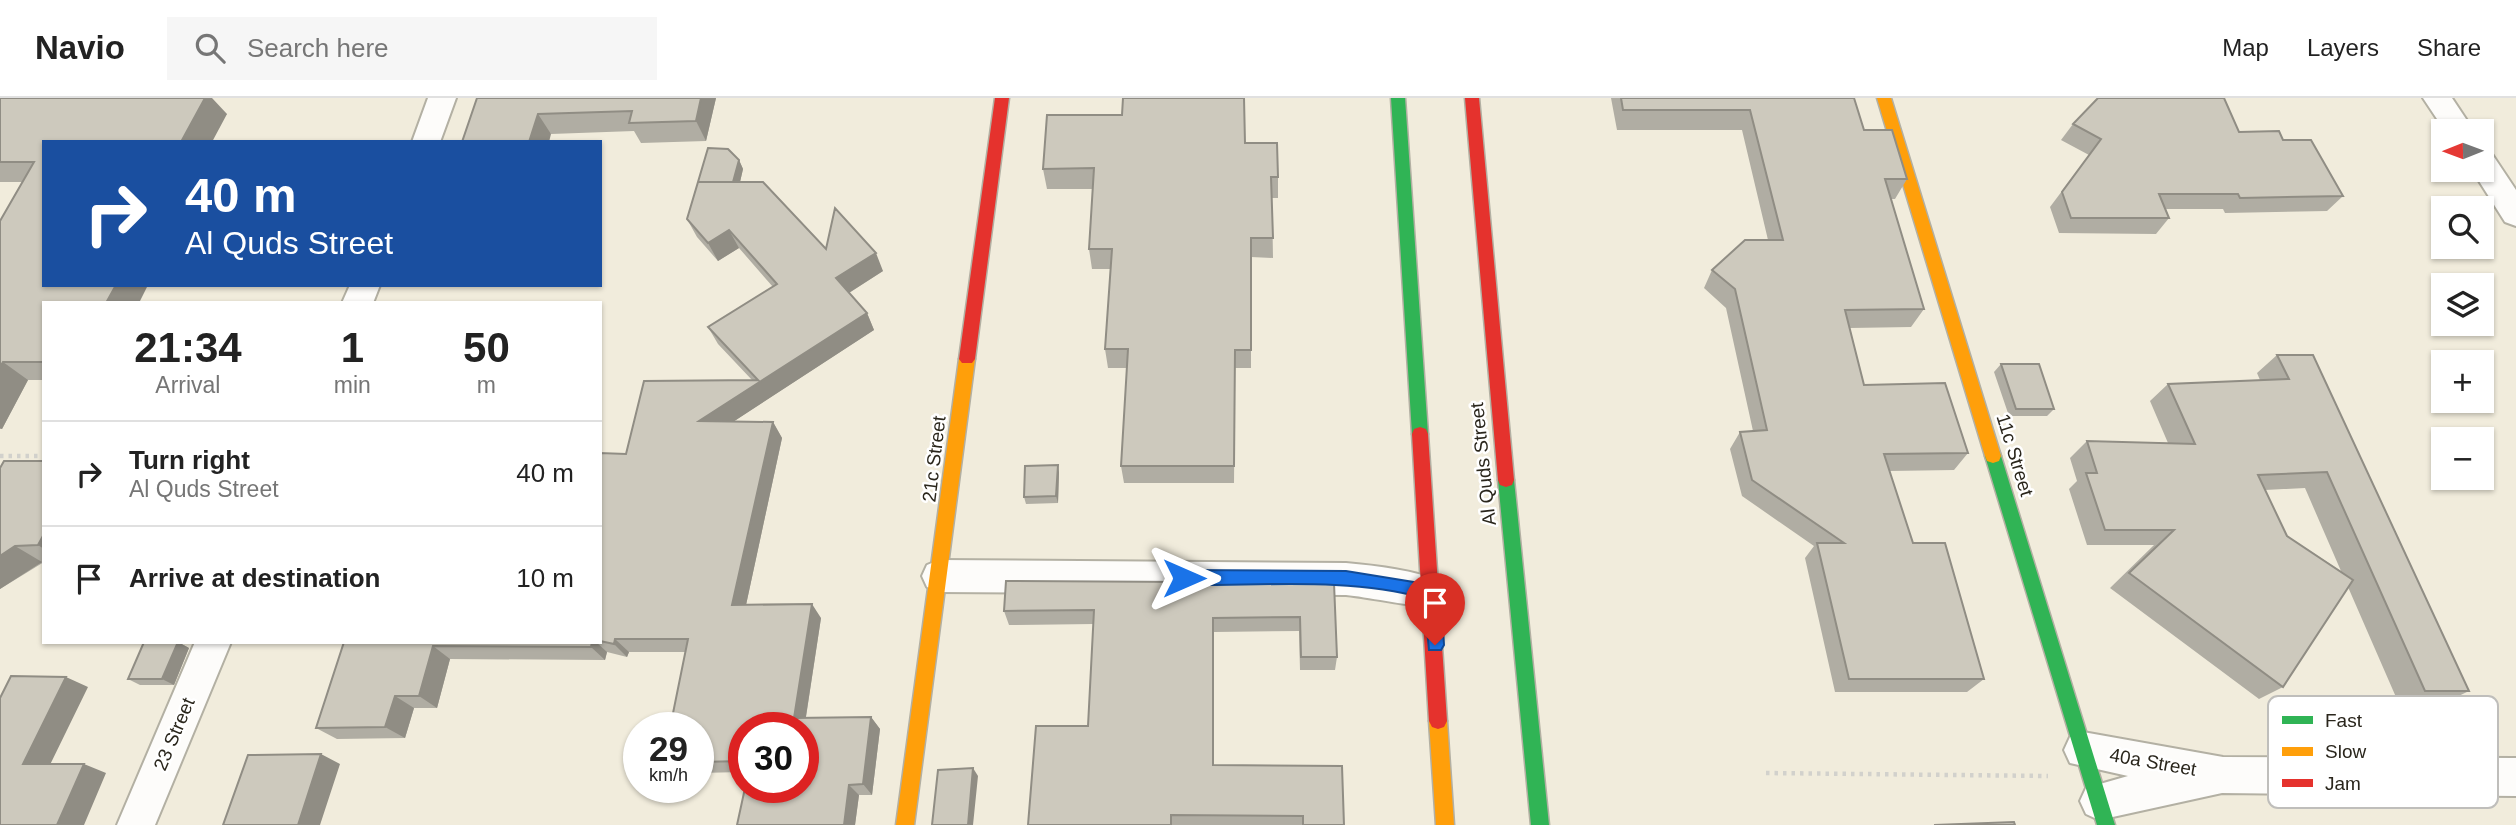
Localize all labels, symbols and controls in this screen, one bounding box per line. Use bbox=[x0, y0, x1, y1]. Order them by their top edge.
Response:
search box bbox=[167, 17, 657, 80]
text: Navio bbox=[35, 29, 125, 66]
icon: search bbox=[191, 29, 229, 67]
text: Search here bbox=[247, 33, 389, 63]
text: Map bbox=[2222, 34, 2269, 61]
text: Layers bbox=[2307, 34, 2379, 61]
text: Share bbox=[2417, 34, 2481, 61]
north arrow bbox=[2431, 119, 2494, 182]
map controls bbox=[2431, 119, 2494, 490]
icon: right bbox=[70, 168, 161, 259]
text: 40 m bbox=[185, 168, 297, 222]
button: search bbox=[2431, 196, 2494, 259]
text: Al Quds Street bbox=[185, 225, 393, 261]
button: layers bbox=[2431, 273, 2494, 336]
text: 21:34 bbox=[134, 324, 242, 371]
text: 1 bbox=[341, 324, 364, 371]
text: 50 bbox=[463, 324, 510, 371]
button: + bbox=[2431, 350, 2494, 413]
text: Arrival bbox=[155, 372, 220, 398]
text: min bbox=[334, 372, 371, 398]
text: m bbox=[477, 372, 496, 398]
street label: Al Quds Street bbox=[1466, 401, 1500, 527]
street label: 11c Street bbox=[1993, 411, 2038, 499]
street label: 21c Street bbox=[918, 414, 950, 503]
button: − bbox=[2431, 427, 2494, 490]
text: Turn right bbox=[129, 445, 250, 475]
icon: right bbox=[70, 455, 108, 493]
text: 40 m bbox=[516, 458, 574, 488]
text: Al Quds Street bbox=[129, 476, 279, 502]
position arrow bbox=[1147, 541, 1221, 615]
icon: arrive bbox=[70, 560, 108, 598]
text: Arrive at destination bbox=[129, 563, 380, 593]
text: 10 m bbox=[516, 563, 574, 593]
pin bbox=[1405, 573, 1465, 645]
icon: arrive bbox=[1416, 584, 1454, 622]
street label: 23 Street bbox=[149, 694, 199, 774]
legend bbox=[2268, 696, 2498, 808]
text: Fast bbox=[2325, 710, 2363, 731]
speed limit sign: 30 bbox=[728, 712, 819, 803]
text: 29 bbox=[649, 729, 688, 768]
text: Slow bbox=[2325, 741, 2366, 762]
street label: 40a Street bbox=[2108, 744, 2199, 780]
text: km/h bbox=[649, 765, 688, 785]
text: Jam bbox=[2325, 773, 2361, 794]

